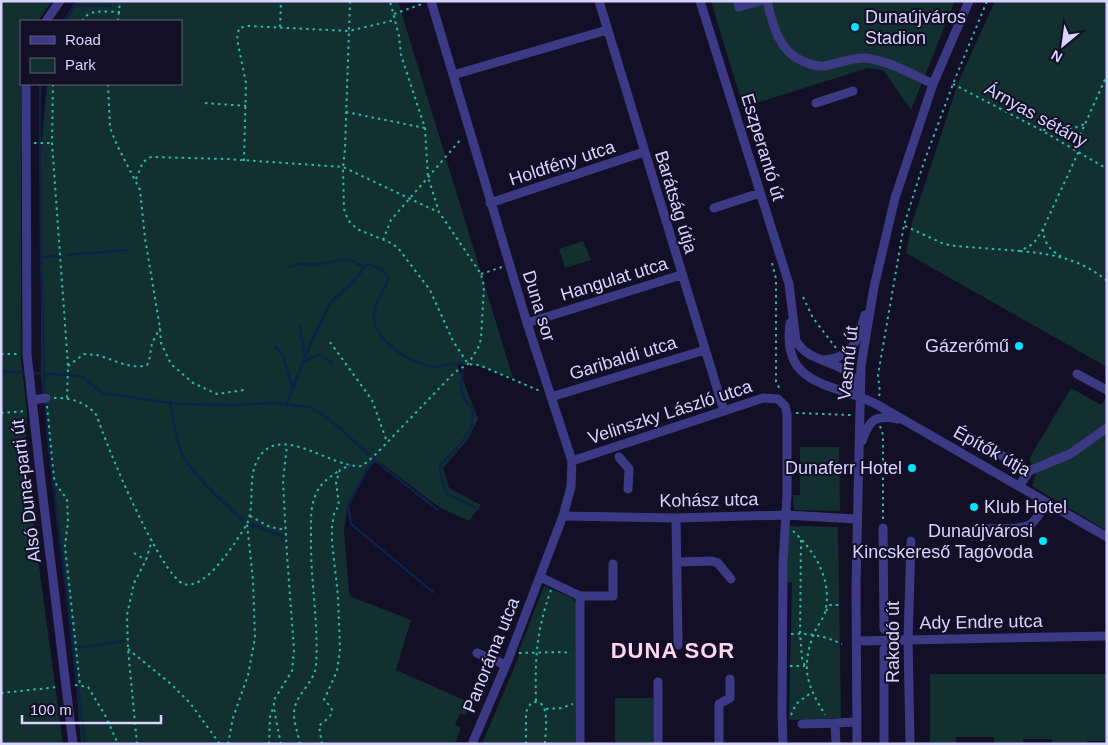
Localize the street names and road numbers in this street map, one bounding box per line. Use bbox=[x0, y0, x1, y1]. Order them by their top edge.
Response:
street label: Árnyas sétány bbox=[981, 79, 1091, 151]
street label: Eszperantó út bbox=[737, 91, 789, 203]
street label: Holdfény utca bbox=[507, 136, 618, 190]
street label: Barátság útja bbox=[651, 148, 701, 257]
street label: Hangulat utca bbox=[558, 253, 671, 305]
street label: Duna sor bbox=[519, 268, 559, 344]
street label: Vasmű út bbox=[834, 325, 862, 401]
street label: Garibaldi utca bbox=[567, 332, 680, 384]
street label: Velinszky László utca bbox=[586, 376, 755, 448]
street label: Alsó Duna-parti út bbox=[7, 418, 45, 564]
street label: Építők útja bbox=[950, 422, 1035, 481]
street label: Kohász utca bbox=[659, 489, 760, 511]
street label: Panoráma utca bbox=[459, 594, 524, 715]
street label: Rakodó út bbox=[883, 601, 903, 683]
street label: Ady Endre utca bbox=[919, 611, 1044, 633]

